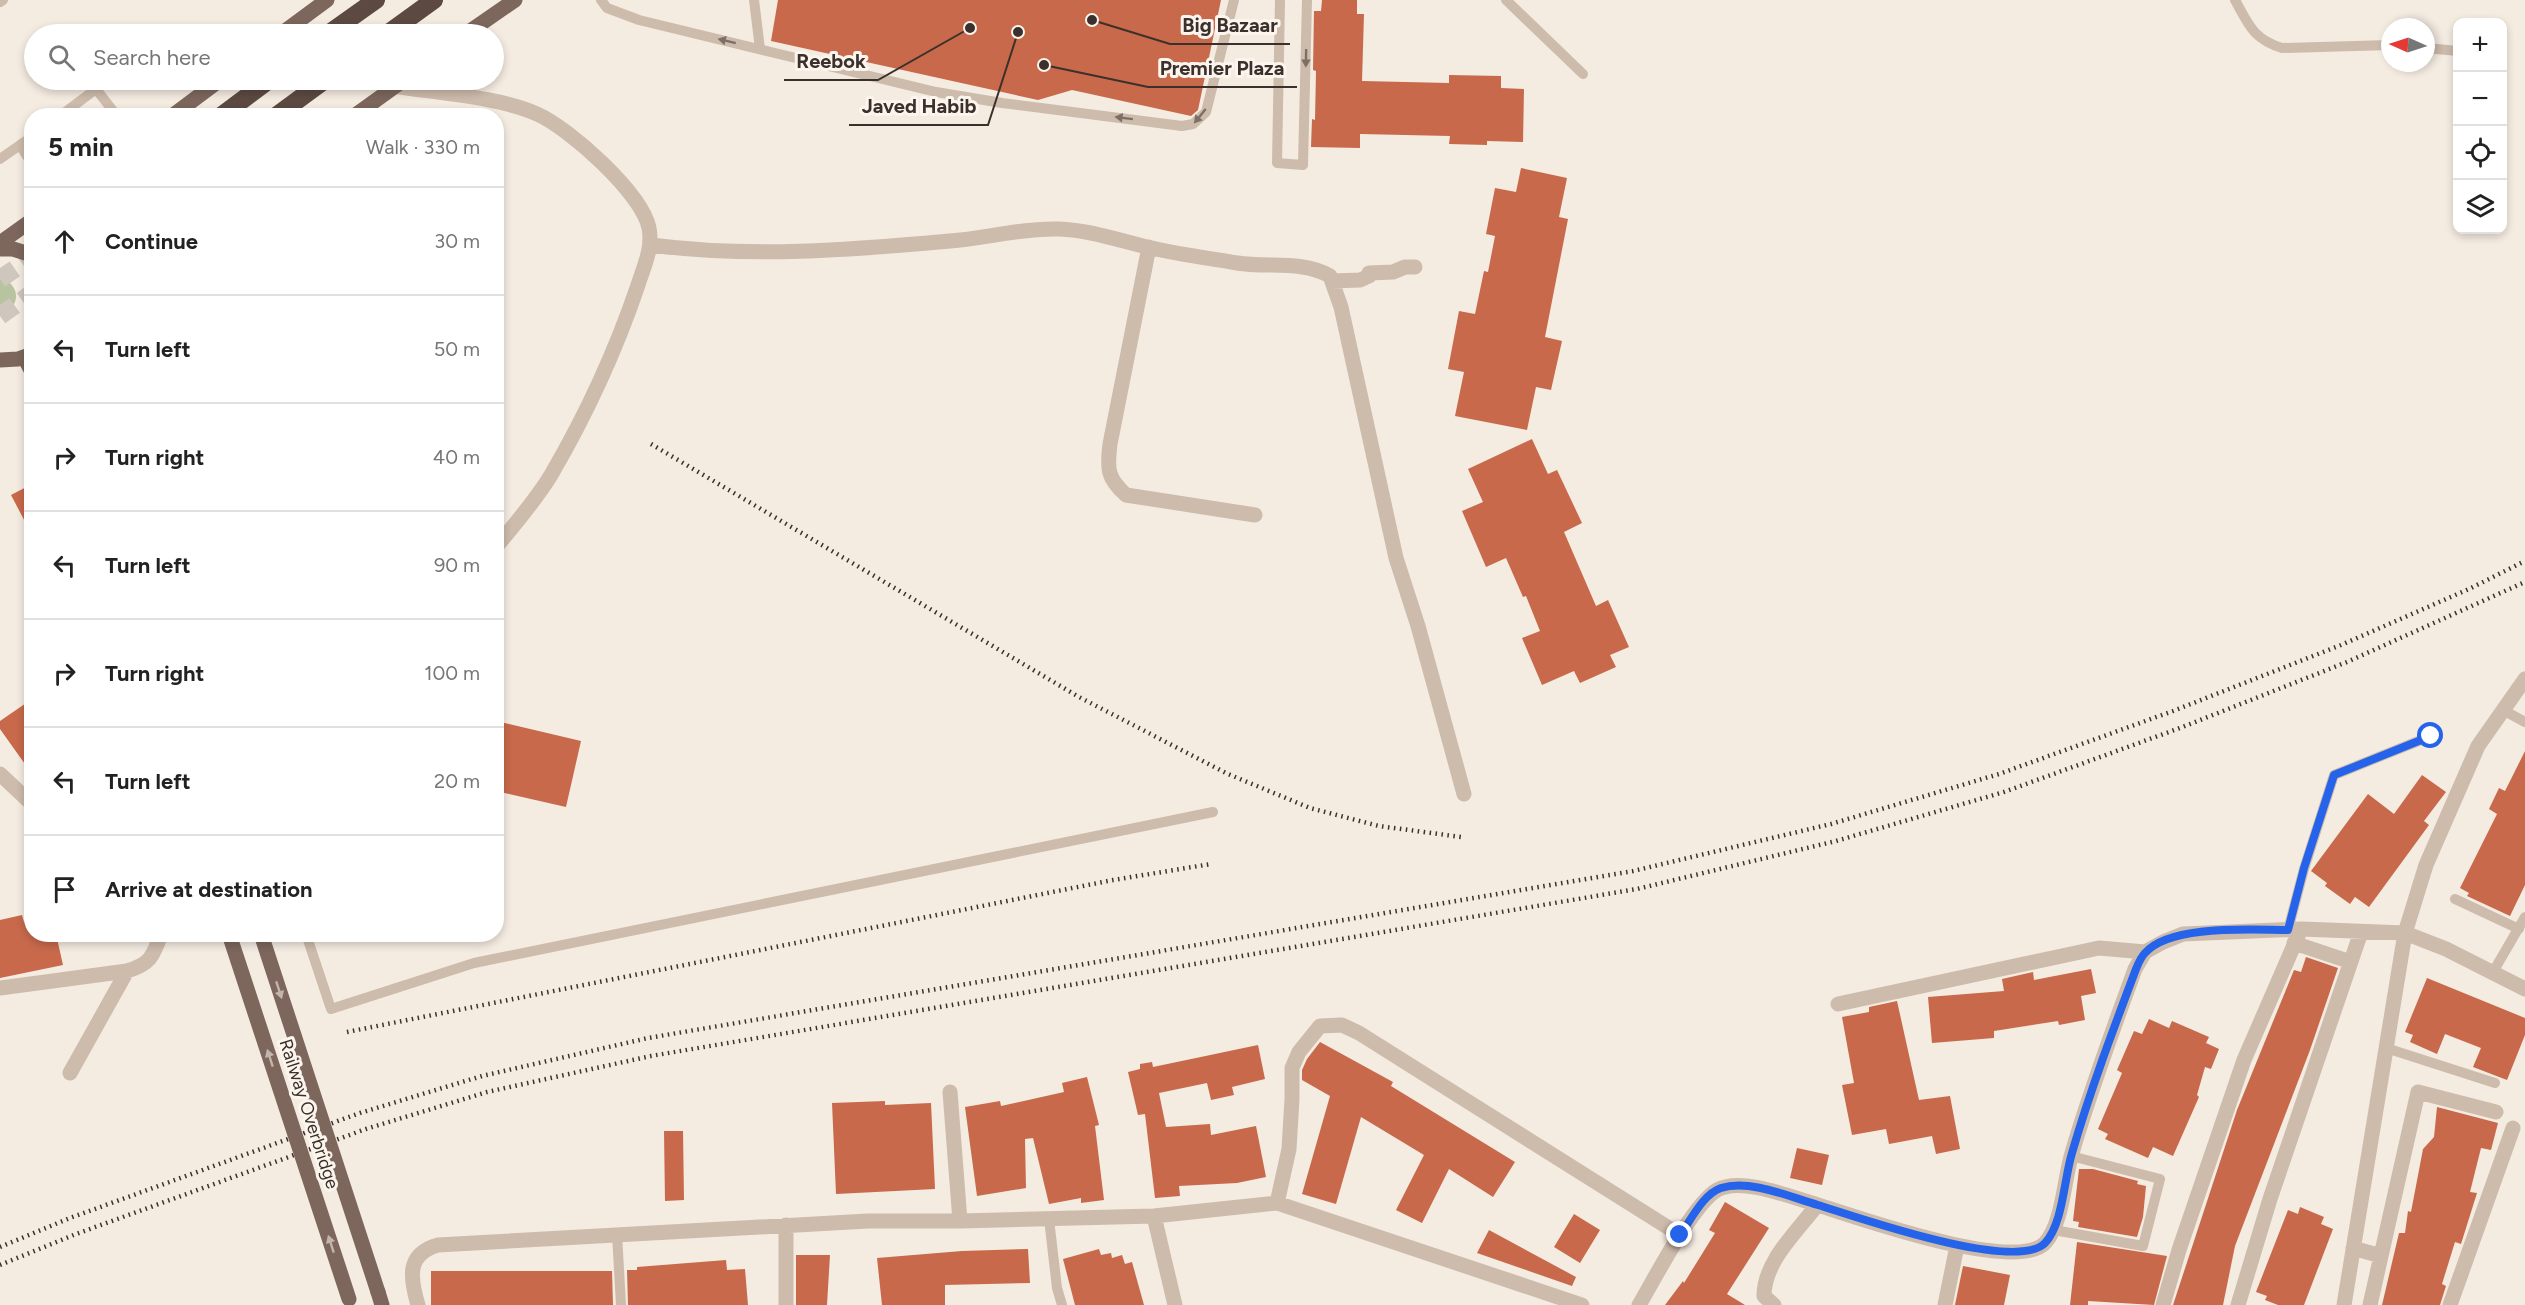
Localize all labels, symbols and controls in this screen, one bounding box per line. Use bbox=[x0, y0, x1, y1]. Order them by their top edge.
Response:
callout: Big Bazaar bbox=[1170, 6, 1290, 44]
text: Big Bazaar bbox=[1182, 13, 1278, 37]
north arrow bbox=[2381, 18, 2435, 72]
map controls bbox=[2453, 18, 2507, 234]
button: + bbox=[2453, 18, 2507, 72]
search box bbox=[24, 24, 504, 90]
one-way arrow bbox=[718, 36, 736, 46]
icon: search bbox=[45, 41, 78, 74]
callout: Reebok bbox=[784, 42, 878, 80]
text: Search here bbox=[93, 44, 211, 71]
text: Reebok bbox=[796, 49, 866, 73]
callout: Premier Plaza bbox=[1148, 49, 1297, 87]
one-way arrow bbox=[1301, 49, 1311, 68]
text: Premier Plaza bbox=[1160, 56, 1284, 80]
button: − bbox=[2453, 72, 2507, 126]
callout: Javed Habib bbox=[849, 87, 988, 125]
text: Javed Habib bbox=[862, 94, 976, 118]
one-way arrow bbox=[1194, 108, 1207, 124]
one-way arrow bbox=[1114, 114, 1133, 123]
button: locate bbox=[2453, 126, 2507, 180]
text: 5 min bbox=[48, 131, 114, 163]
text: Walk · 330 m bbox=[366, 135, 480, 159]
button: layers bbox=[2453, 180, 2507, 234]
icon: ahead bbox=[48, 225, 81, 258]
text: Continue bbox=[105, 228, 198, 255]
text: 30 m bbox=[434, 229, 480, 253]
icon: left bbox=[48, 333, 81, 366]
text: Turn left bbox=[105, 336, 191, 363]
text: 50 m bbox=[434, 337, 480, 361]
icon: right bbox=[48, 441, 81, 474]
text: Turn right bbox=[105, 444, 204, 471]
text: 40 m bbox=[433, 445, 480, 469]
icon: left bbox=[48, 549, 81, 582]
text: Turn left bbox=[105, 552, 191, 579]
text: 90 m bbox=[434, 553, 480, 577]
icon: right bbox=[48, 657, 81, 690]
text: Turn right bbox=[105, 660, 204, 687]
text: 100 m bbox=[424, 661, 480, 685]
route start bbox=[2417, 722, 2443, 748]
icon: left bbox=[48, 765, 81, 798]
text: Turn left bbox=[105, 768, 191, 795]
text: 20 m bbox=[434, 769, 480, 793]
icon: arrive bbox=[48, 873, 81, 906]
text: Arrive at destination bbox=[105, 876, 313, 903]
one-way arrow bbox=[275, 981, 284, 999]
street label: Railway Overbridge bbox=[274, 1036, 344, 1192]
one-way arrow bbox=[265, 1049, 274, 1067]
route end bbox=[1666, 1221, 1692, 1247]
one-way arrow bbox=[326, 1235, 335, 1253]

